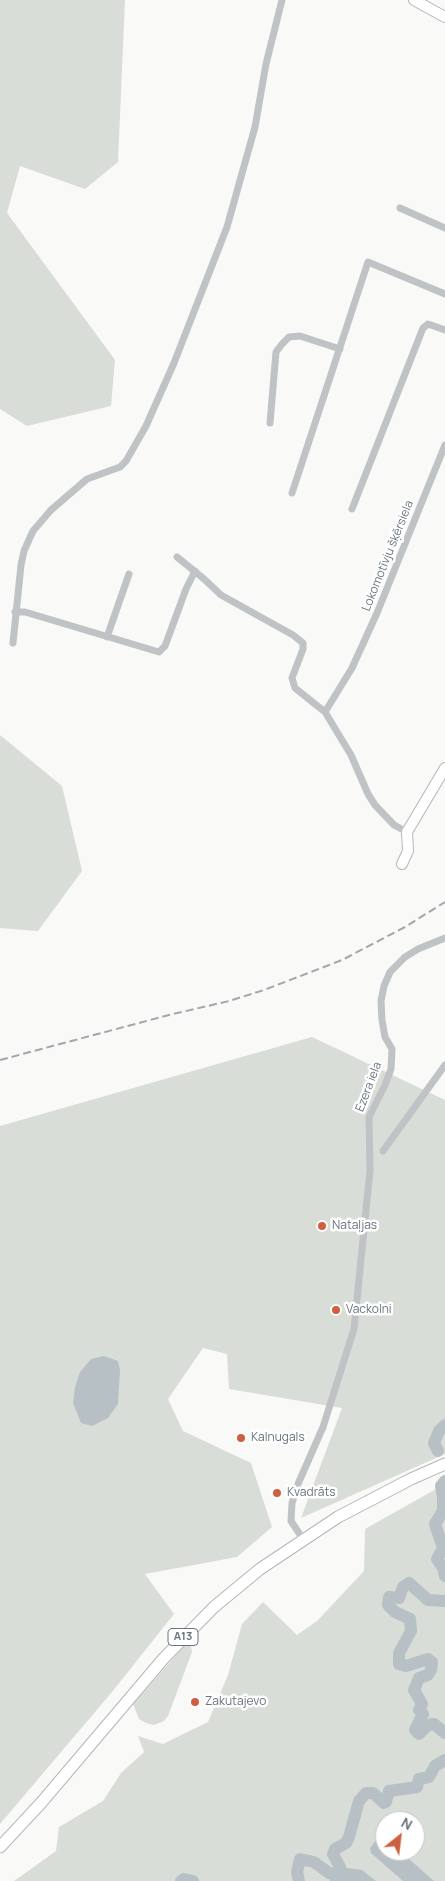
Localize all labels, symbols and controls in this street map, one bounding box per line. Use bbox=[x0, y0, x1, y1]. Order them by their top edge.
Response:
street label: Lokomotīvju šķērsiela bbox=[359, 498, 417, 614]
street label: Ezera iela bbox=[353, 1060, 385, 1114]
place label: Nataļjas bbox=[332, 1219, 377, 1233]
marker: Nataļjas bbox=[316, 1220, 328, 1232]
place label: Vackolni bbox=[346, 1303, 392, 1317]
marker: Vackolni bbox=[330, 1304, 342, 1316]
place label: Kalnugals bbox=[251, 1431, 305, 1445]
marker: Kalnugals bbox=[235, 1432, 247, 1444]
place label: Kvadrāts bbox=[287, 1486, 335, 1500]
marker: Kvadrāts bbox=[271, 1487, 283, 1499]
road number: A13 bbox=[168, 1628, 198, 1645]
place label: Zakutajevo bbox=[205, 1695, 266, 1709]
marker: Zakutajevo bbox=[189, 1696, 201, 1708]
north arrow bbox=[375, 1811, 425, 1861]
text: N bbox=[398, 1813, 416, 1834]

